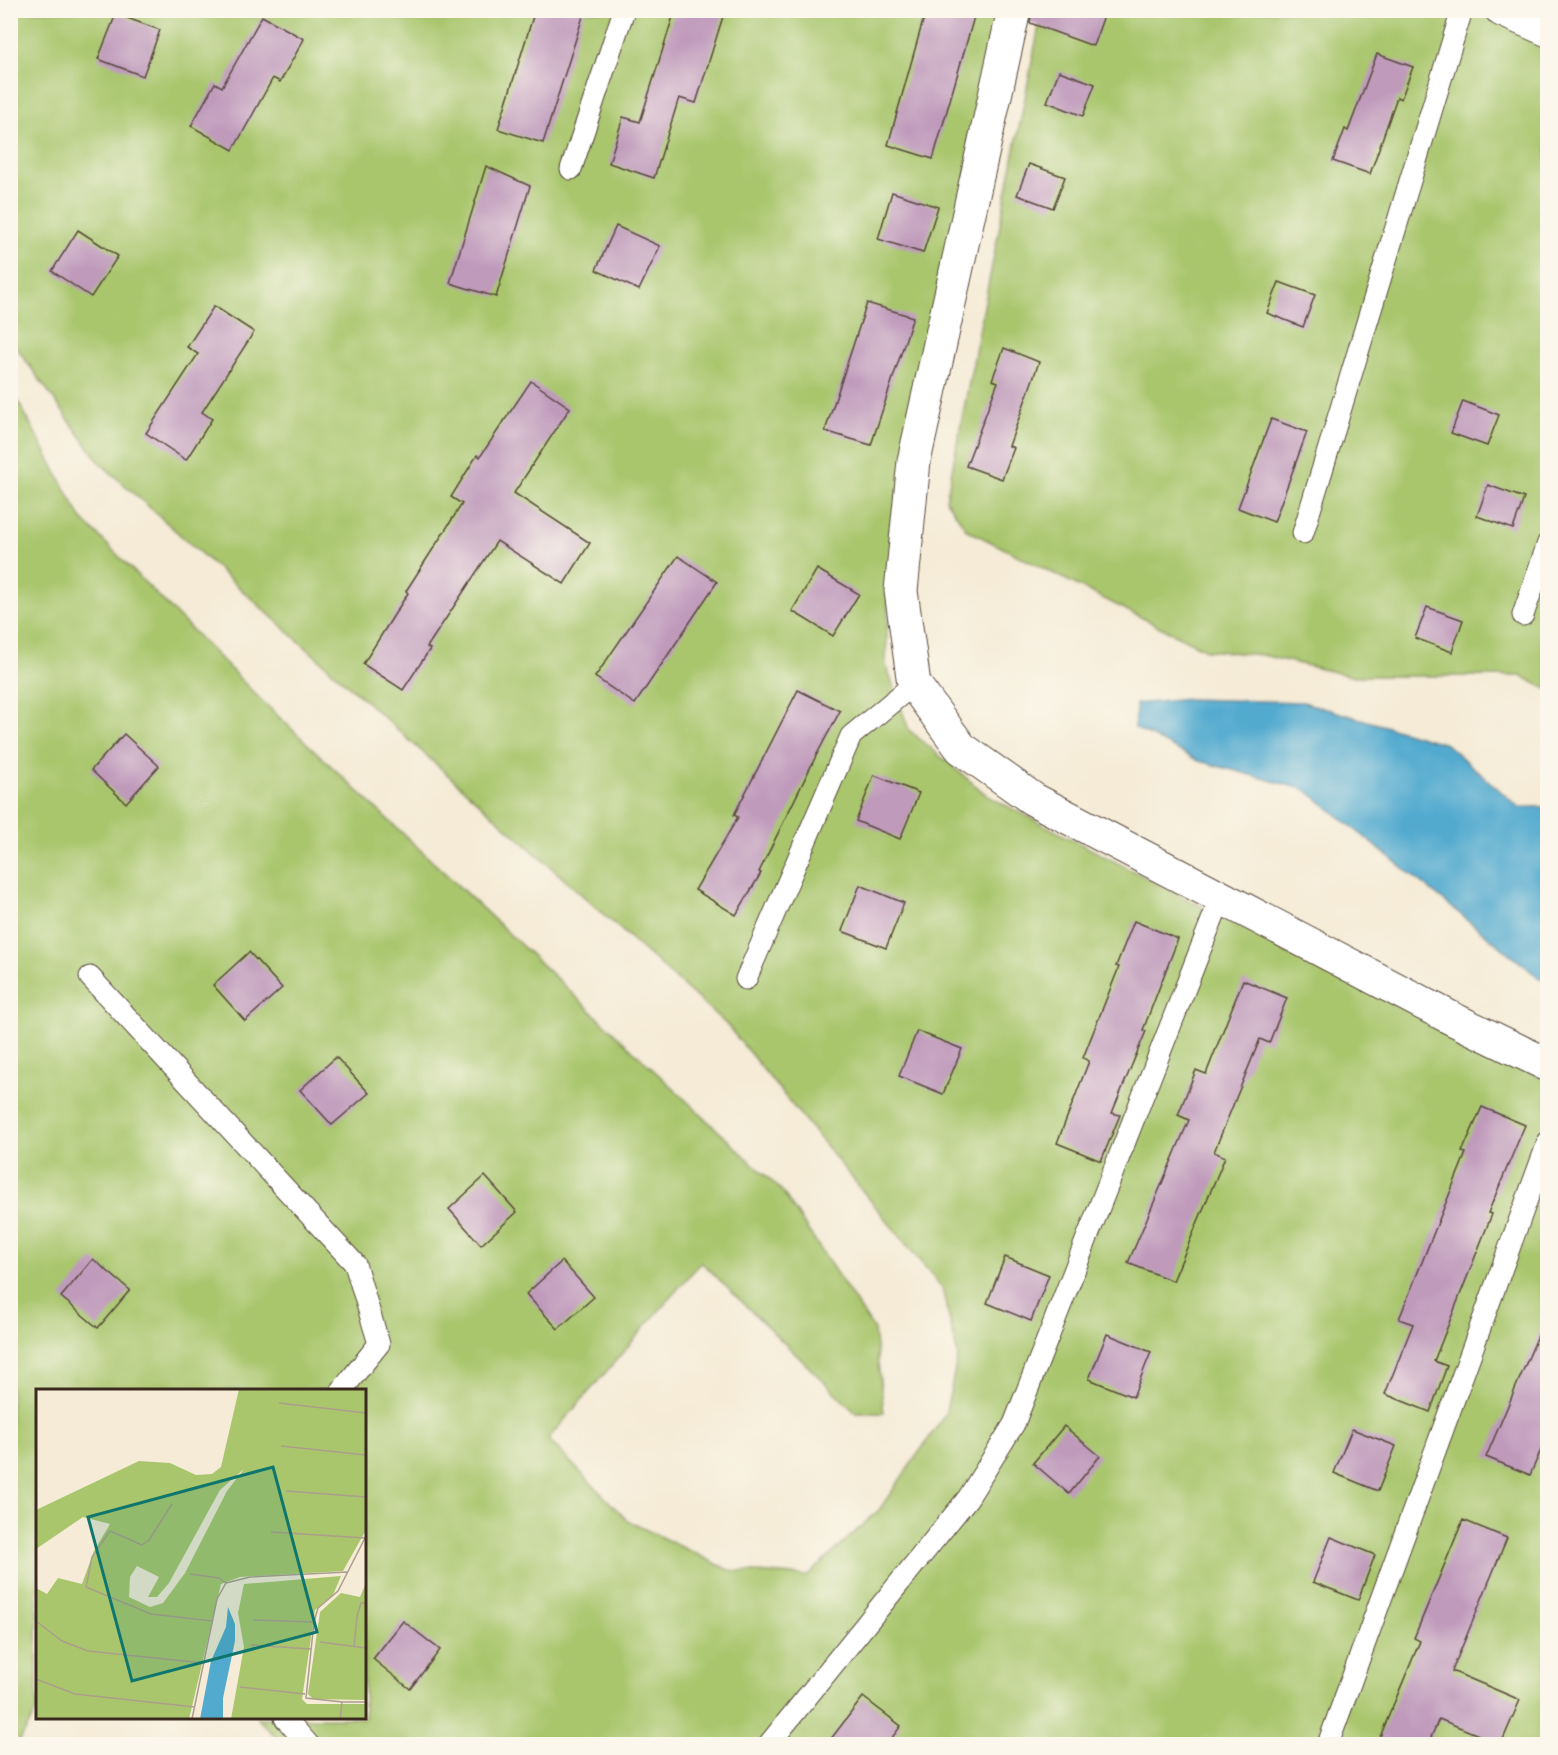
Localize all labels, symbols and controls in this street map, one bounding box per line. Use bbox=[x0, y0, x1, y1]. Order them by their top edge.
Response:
inset map bbox=[36, 1389, 366, 1719]

